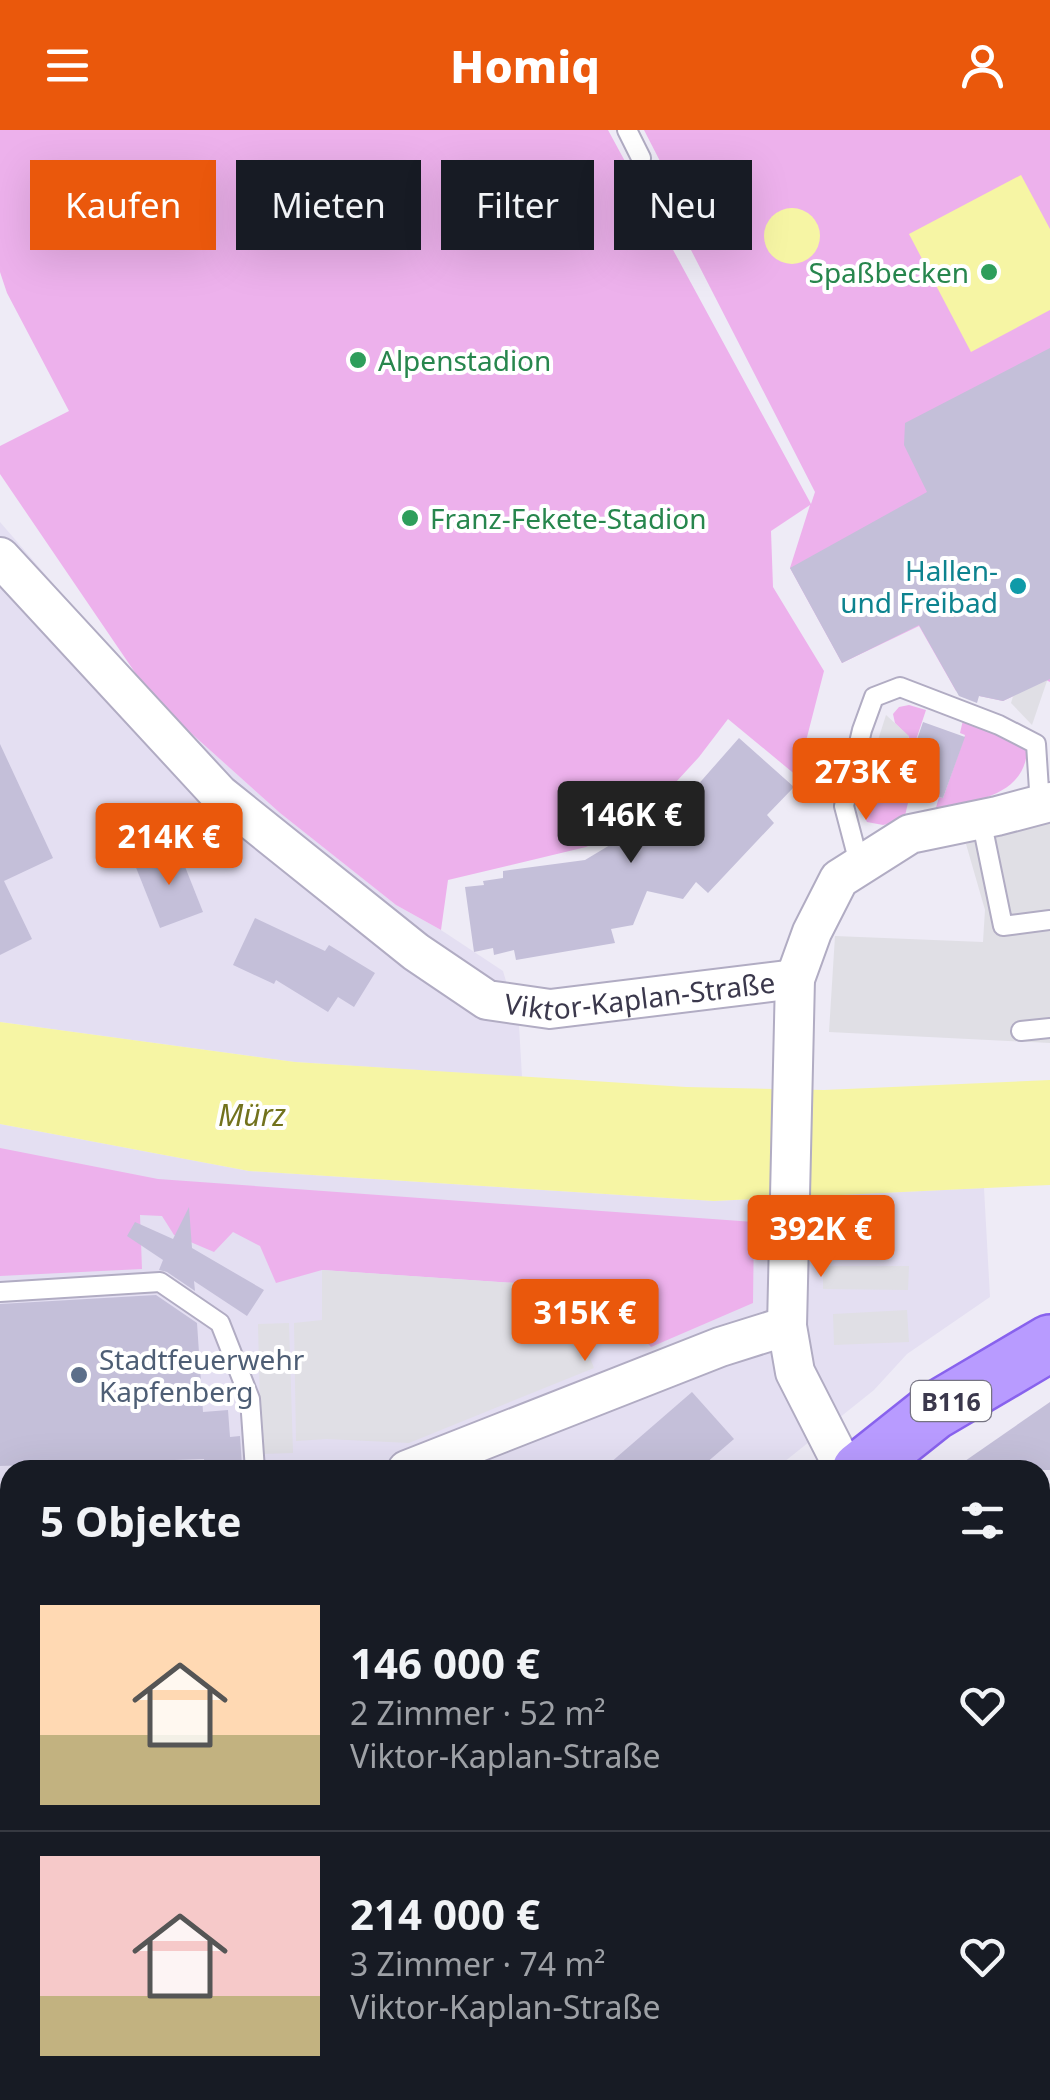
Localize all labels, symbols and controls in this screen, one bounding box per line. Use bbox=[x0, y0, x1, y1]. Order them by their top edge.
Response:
text: Homiq bbox=[450, 35, 600, 96]
icon: menu bbox=[40, 38, 95, 93]
icon: person bbox=[955, 38, 1010, 93]
chip: Kaufen bbox=[30, 160, 216, 250]
chip: Mieten bbox=[236, 160, 421, 250]
chip: Filter bbox=[441, 160, 594, 250]
chip: Neu bbox=[614, 160, 752, 250]
place label: Spaßbecken bbox=[809, 253, 969, 291]
marker: Spaßbecken bbox=[978, 261, 1000, 283]
place label: Alpenstadion bbox=[378, 341, 551, 379]
marker: Alpenstadion bbox=[347, 349, 369, 371]
place label: Franz-Fekete-Stadion bbox=[430, 499, 707, 537]
marker: Franz-Fekete-Stadion bbox=[399, 507, 421, 529]
place label: Hallen- und Freibad bbox=[840, 551, 998, 621]
marker: Hallen- und Freibad bbox=[1007, 575, 1029, 597]
pin: 273K € bbox=[785, 738, 947, 823]
text: 273K € bbox=[815, 749, 917, 792]
pin: 146K € bbox=[550, 781, 712, 866]
text: 146K € bbox=[580, 792, 682, 835]
pin: 214K € bbox=[88, 803, 250, 888]
text: 214K € bbox=[118, 814, 220, 857]
street label: Viktor-Kaplan-Straße bbox=[502, 963, 777, 1028]
water label: Mürz bbox=[218, 1094, 287, 1135]
pin: 392K € bbox=[740, 1195, 902, 1280]
text: 392K € bbox=[770, 1206, 872, 1249]
pin: 315K € bbox=[504, 1279, 666, 1364]
text: 315K € bbox=[534, 1290, 636, 1333]
place label: Stadtfeuerwehr Kapfenberg bbox=[99, 1340, 305, 1410]
marker: Stadtfeuerwehr Kapfenberg bbox=[68, 1364, 90, 1386]
road number: B116 bbox=[911, 1381, 991, 1421]
text: 5 Objekte bbox=[40, 1492, 242, 1549]
icon: filters bbox=[955, 1493, 1010, 1548]
text: 146 000 € bbox=[350, 1634, 540, 1691]
icon: home bbox=[120, 1645, 240, 1765]
icon: heart bbox=[955, 1678, 1010, 1733]
text: 2 Zimmer · 52 m² bbox=[350, 1691, 606, 1734]
text: Viktor-Kaplan-Straße bbox=[350, 1734, 661, 1777]
text: 214 000 € bbox=[350, 1885, 540, 1942]
icon: home bbox=[120, 1896, 240, 2016]
icon: heart bbox=[955, 1929, 1010, 1984]
text: 3 Zimmer · 74 m² bbox=[350, 1942, 606, 1985]
text: Viktor-Kaplan-Straße bbox=[350, 1985, 661, 2028]

